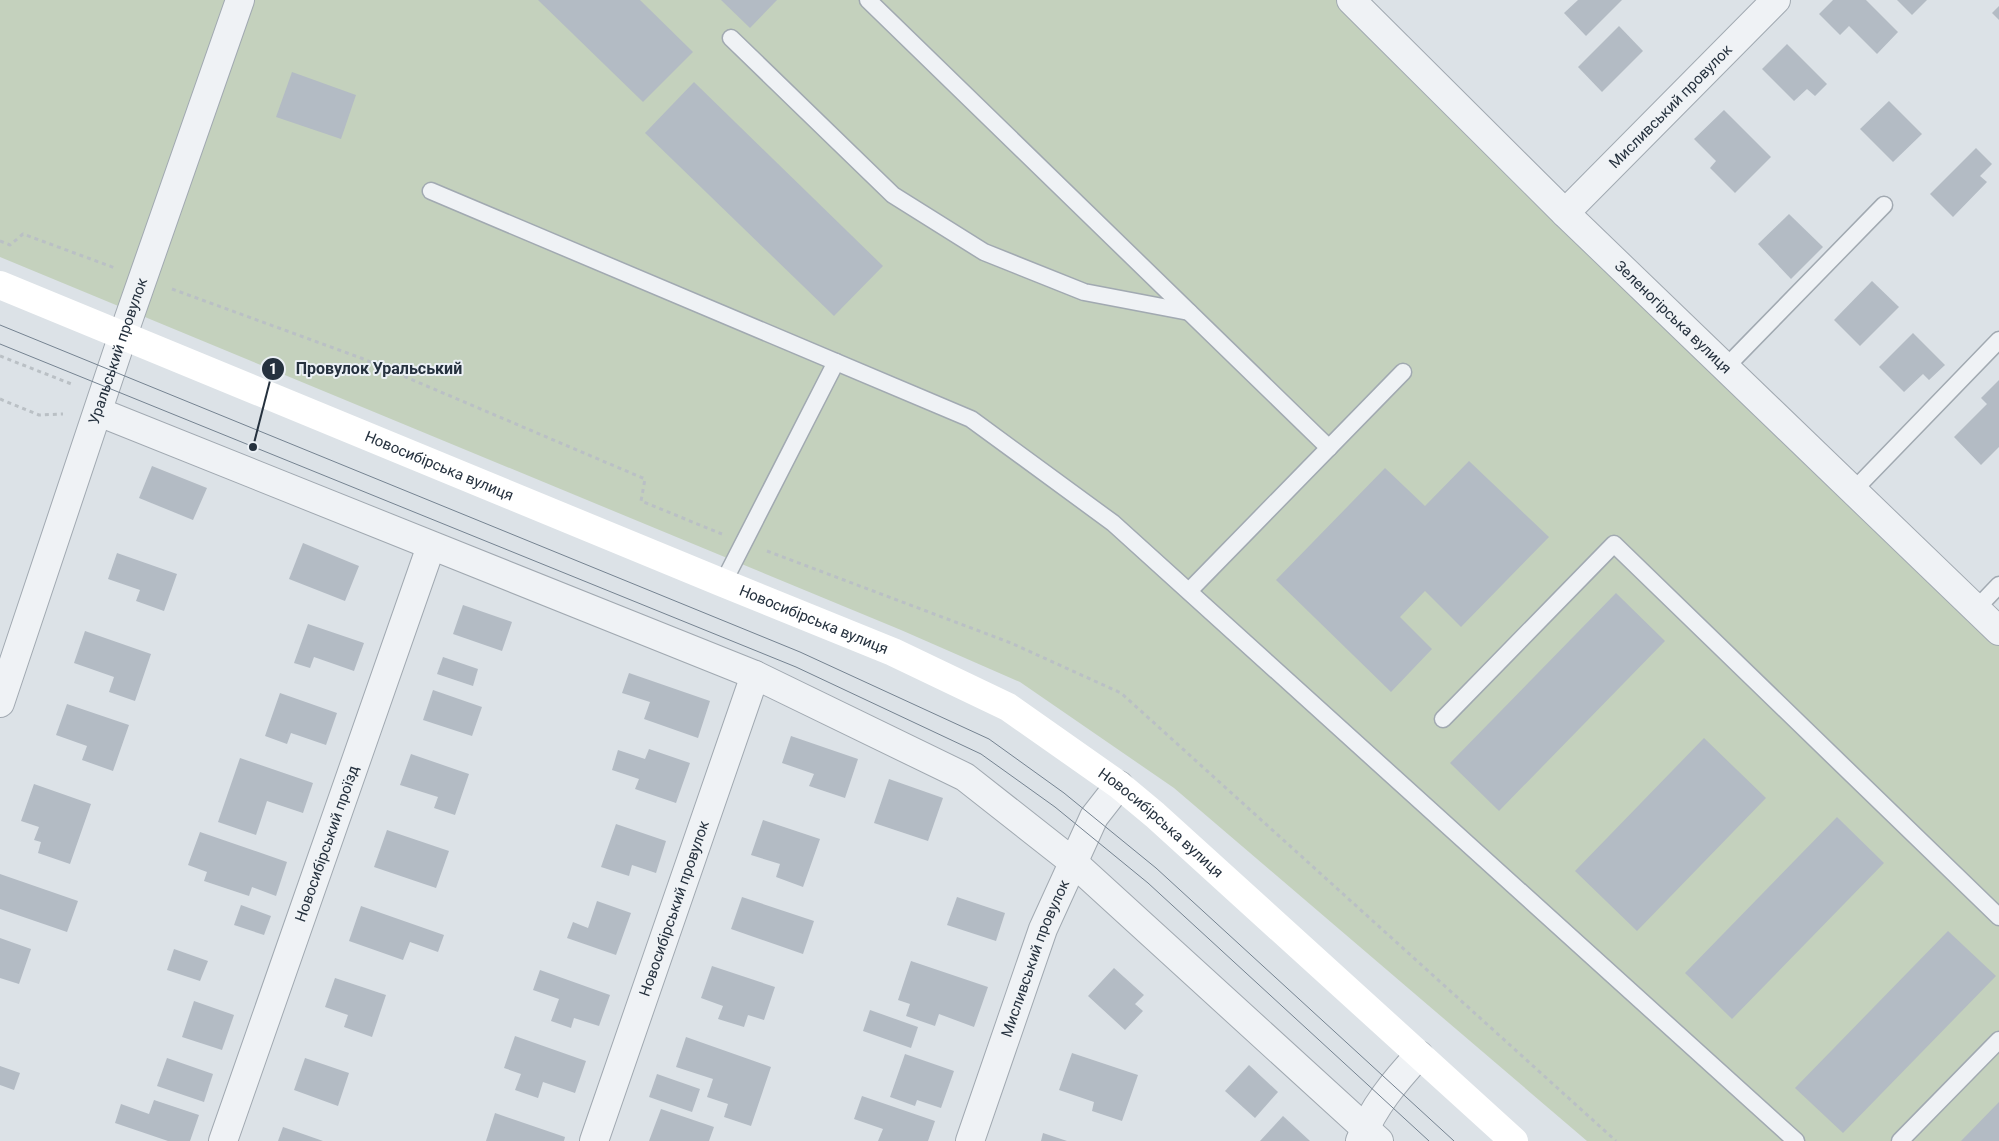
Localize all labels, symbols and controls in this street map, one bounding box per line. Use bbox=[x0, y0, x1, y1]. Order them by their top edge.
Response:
street label: Мисливський провулок bbox=[1605, 41, 1736, 172]
street label: Зеленогірська вулиця bbox=[1611, 257, 1735, 377]
street label: Уральський провулок bbox=[85, 276, 151, 427]
callout: Провулок Уральський bbox=[260, 353, 472, 384]
text: Провулок Уральський bbox=[296, 359, 462, 378]
text: 1 bbox=[269, 360, 277, 378]
street label: Новосибірська вулиця bbox=[362, 427, 516, 505]
street label: Новосибірська вулиця bbox=[737, 582, 891, 658]
street label: Новосибірський проїзд bbox=[291, 763, 363, 924]
street label: Новосибірська вулиця bbox=[1095, 764, 1227, 882]
street label: Новосибірський провулок bbox=[636, 818, 713, 999]
street label: Мисливський провулок bbox=[997, 877, 1073, 1039]

